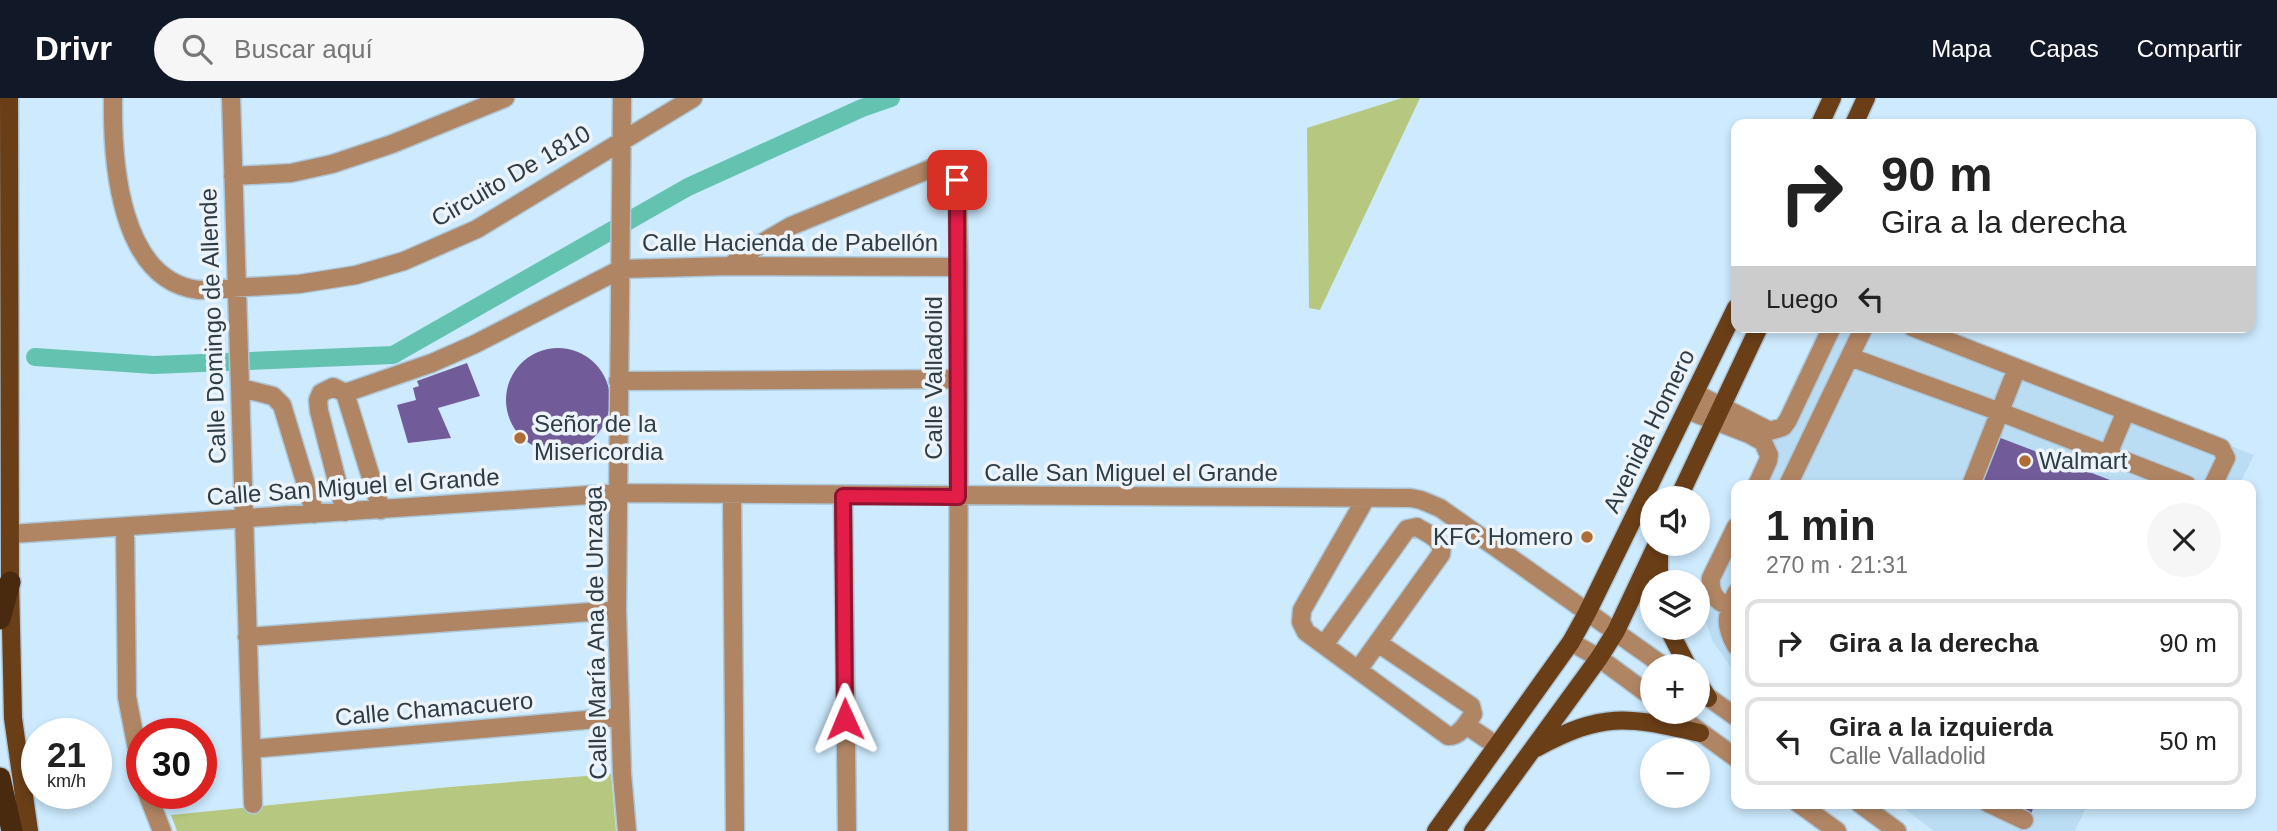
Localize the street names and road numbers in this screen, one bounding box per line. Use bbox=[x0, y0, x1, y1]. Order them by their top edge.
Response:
street label: Circuito De 1810 bbox=[427, 119, 595, 232]
street label: Calle Domingo de Allende bbox=[194, 188, 231, 464]
street label: Calle Hacienda de Pabellón bbox=[642, 229, 938, 256]
street label: Calle Valladolid bbox=[920, 296, 947, 460]
street label: Avenida Homero bbox=[1597, 345, 1700, 517]
street label: Calle San Miguel el Grande bbox=[984, 459, 1278, 486]
street label: Calle San Miguel el Grande bbox=[206, 463, 500, 510]
street label: Calle María Ana de Unzaga bbox=[579, 485, 612, 780]
street label: Calle Chamacuero bbox=[334, 686, 534, 731]

